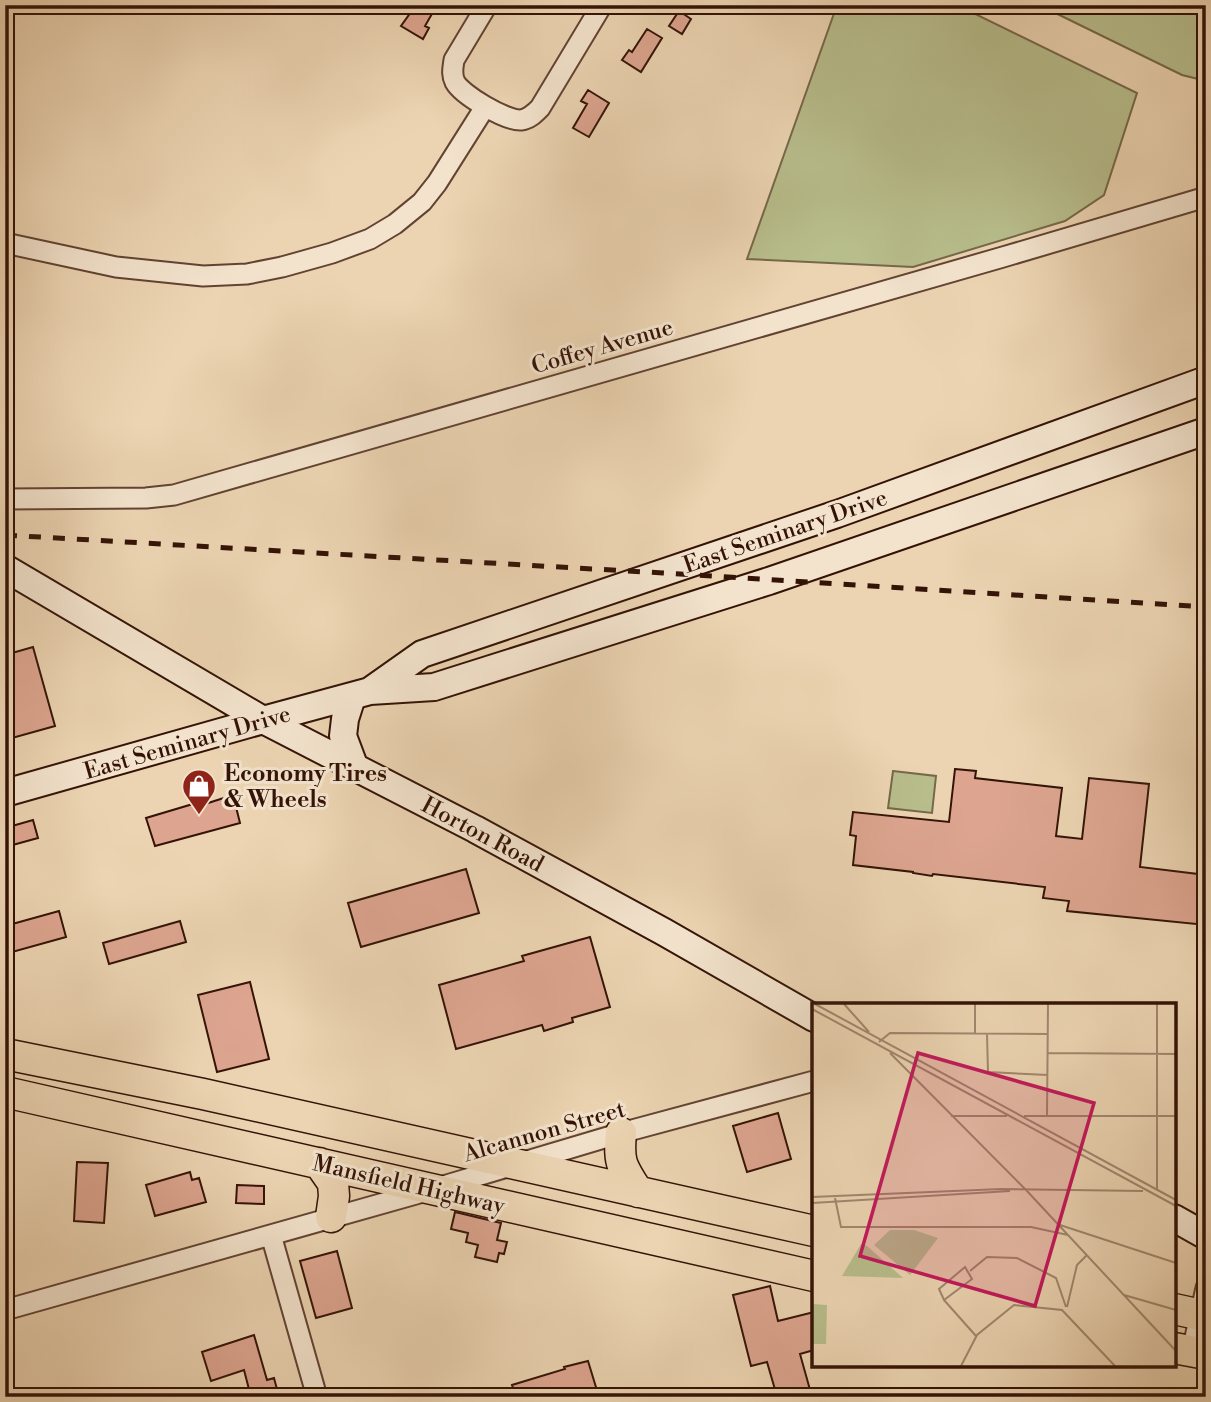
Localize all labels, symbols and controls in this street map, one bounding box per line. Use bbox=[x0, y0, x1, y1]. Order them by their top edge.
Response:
street label: Coffey Avenue bbox=[528, 313, 676, 381]
street label: East Seminary Drive bbox=[680, 484, 891, 580]
street label: East Seminary Drive bbox=[81, 700, 294, 786]
place label: Economy Tires & Wheels bbox=[224, 760, 387, 814]
shop icon: Economy Tires & Wheels bbox=[180, 767, 218, 816]
street label: Horton Road bbox=[417, 791, 548, 879]
inset map bbox=[812, 1003, 1176, 1367]
street label: Alcannon Street bbox=[459, 1095, 628, 1169]
street label: Mansfield Highway bbox=[310, 1149, 508, 1221]

